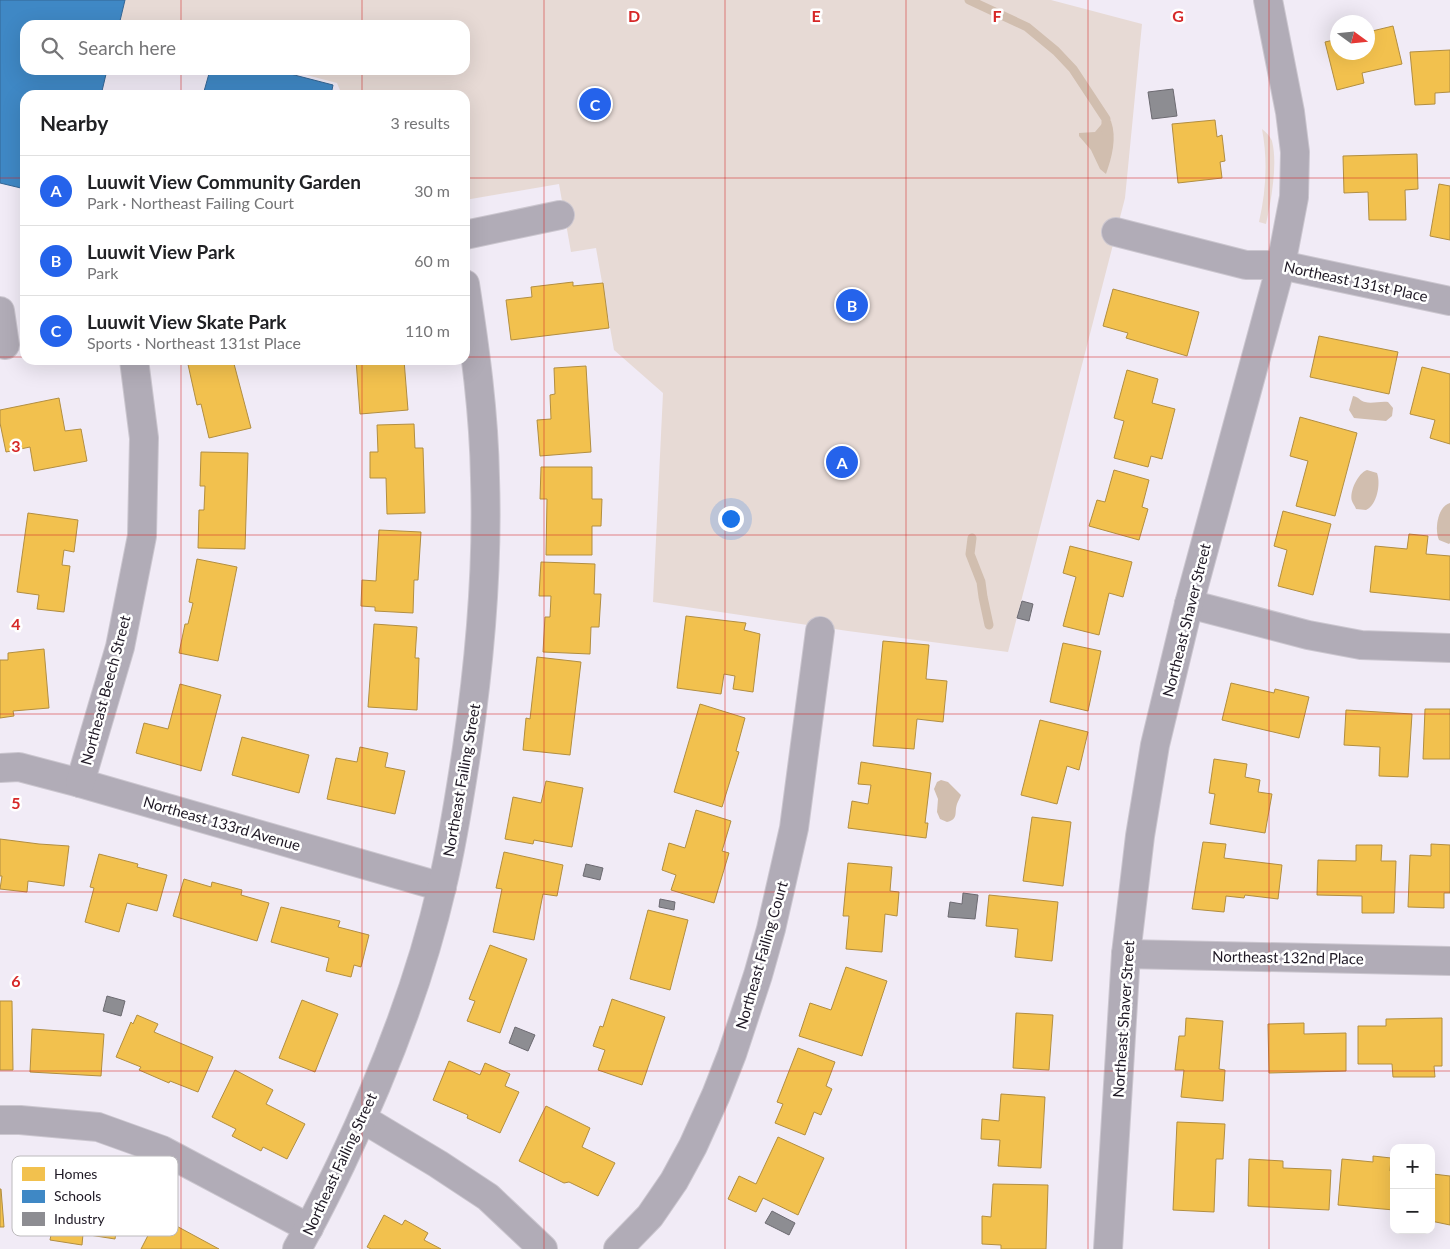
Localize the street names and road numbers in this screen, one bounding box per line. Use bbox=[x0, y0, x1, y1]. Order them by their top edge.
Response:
street label: Northeast 131st Place bbox=[1282, 257, 1430, 305]
street label: Northeast Shaver Street bbox=[1158, 541, 1214, 699]
street label: Northeast Beech Street bbox=[76, 613, 134, 767]
street label: Northeast Failing Street bbox=[439, 701, 483, 858]
street label: Northeast 133rd Avenue bbox=[141, 792, 303, 854]
street label: Northeast Failing Court bbox=[731, 878, 791, 1031]
street label: Northeast Shaver Street bbox=[1109, 939, 1138, 1098]
street label: Northeast 132nd Place bbox=[1212, 947, 1364, 967]
street label: Northeast Failing Street bbox=[298, 1089, 380, 1238]

